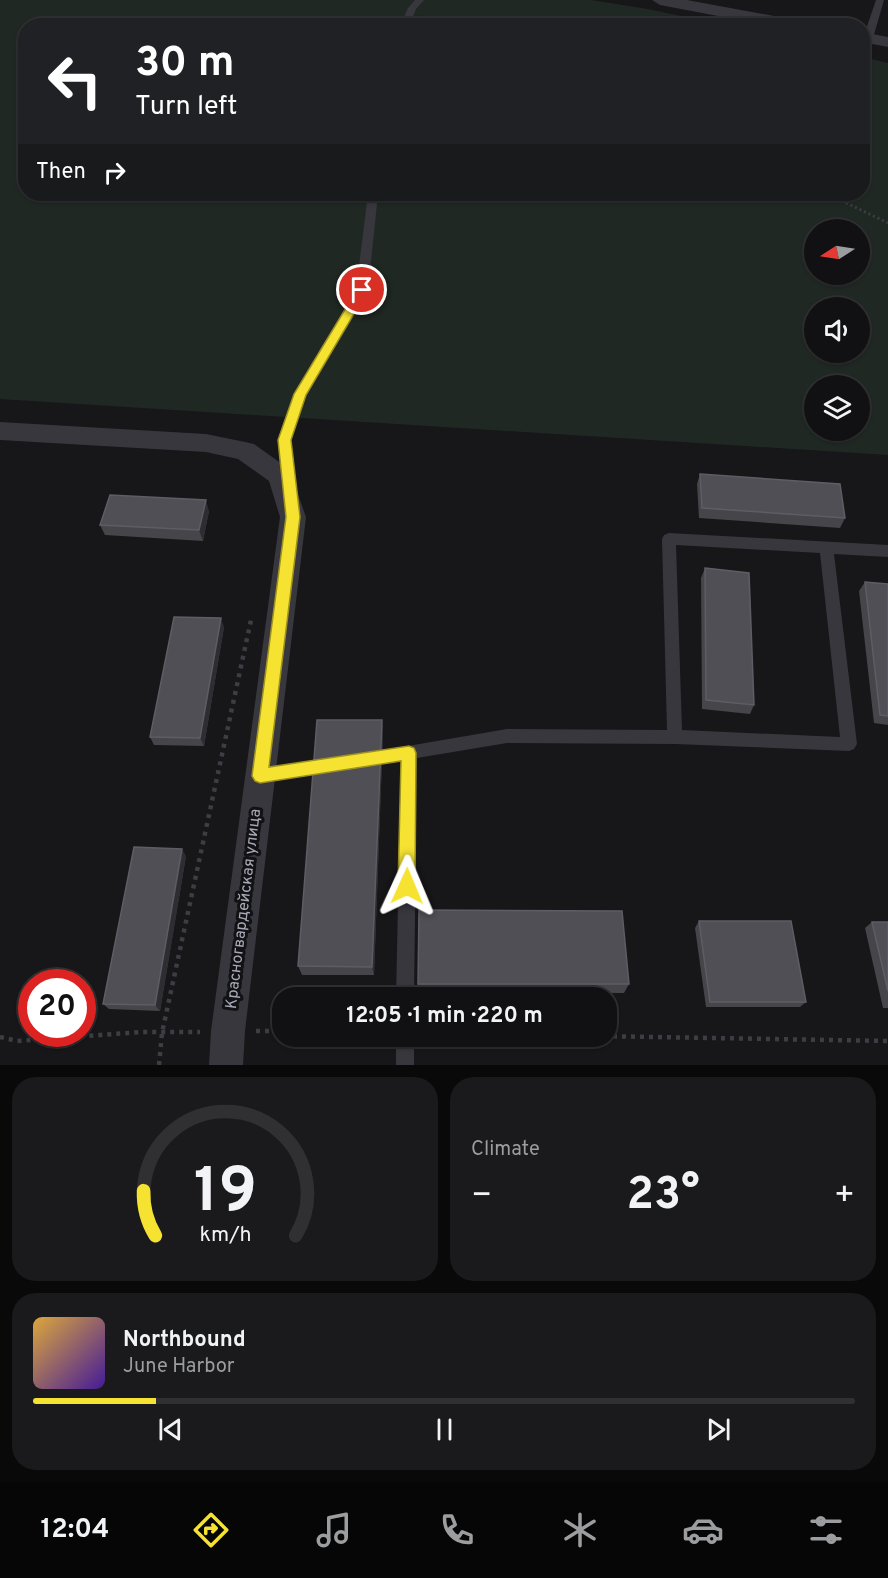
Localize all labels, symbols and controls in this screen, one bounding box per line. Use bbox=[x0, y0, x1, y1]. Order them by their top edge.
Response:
text: 30 m bbox=[135, 38, 234, 91]
icon: left bbox=[36, 42, 114, 120]
text: Turn left bbox=[135, 90, 237, 124]
icon: right bbox=[98, 156, 131, 189]
text: Then bbox=[36, 159, 86, 186]
north arrow bbox=[804, 219, 870, 285]
map controls bbox=[804, 219, 870, 441]
pin bbox=[336, 264, 387, 315]
icon: arrive bbox=[345, 273, 378, 306]
button: sound bbox=[804, 297, 870, 363]
button: layers bbox=[804, 375, 870, 441]
street label: Красногвардейская улица bbox=[222, 808, 266, 1010]
position arrow bbox=[375, 854, 439, 918]
speed limit sign: 20 bbox=[18, 969, 96, 1047]
text: 12:05 · 1 min · 220 m bbox=[346, 1003, 543, 1030]
text: Climate bbox=[471, 1137, 540, 1163]
text: 19 bbox=[193, 1155, 257, 1234]
text: 23° bbox=[626, 1168, 700, 1225]
text: − bbox=[471, 1176, 492, 1218]
text: + bbox=[834, 1176, 855, 1218]
text: km/h bbox=[199, 1222, 251, 1249]
text: Northbound bbox=[123, 1327, 246, 1354]
text: June Harbor bbox=[123, 1354, 235, 1380]
icon: previous bbox=[154, 1413, 187, 1446]
icon: pause bbox=[428, 1413, 461, 1446]
icon: next bbox=[702, 1413, 735, 1446]
icon: directions bbox=[190, 1509, 232, 1551]
icon: music bbox=[313, 1509, 355, 1551]
icon: phone bbox=[436, 1509, 478, 1551]
icon: climate bbox=[559, 1509, 601, 1551]
icon: car bbox=[682, 1509, 724, 1551]
icon: filters bbox=[805, 1509, 847, 1551]
text: 12:04 bbox=[41, 1513, 109, 1547]

